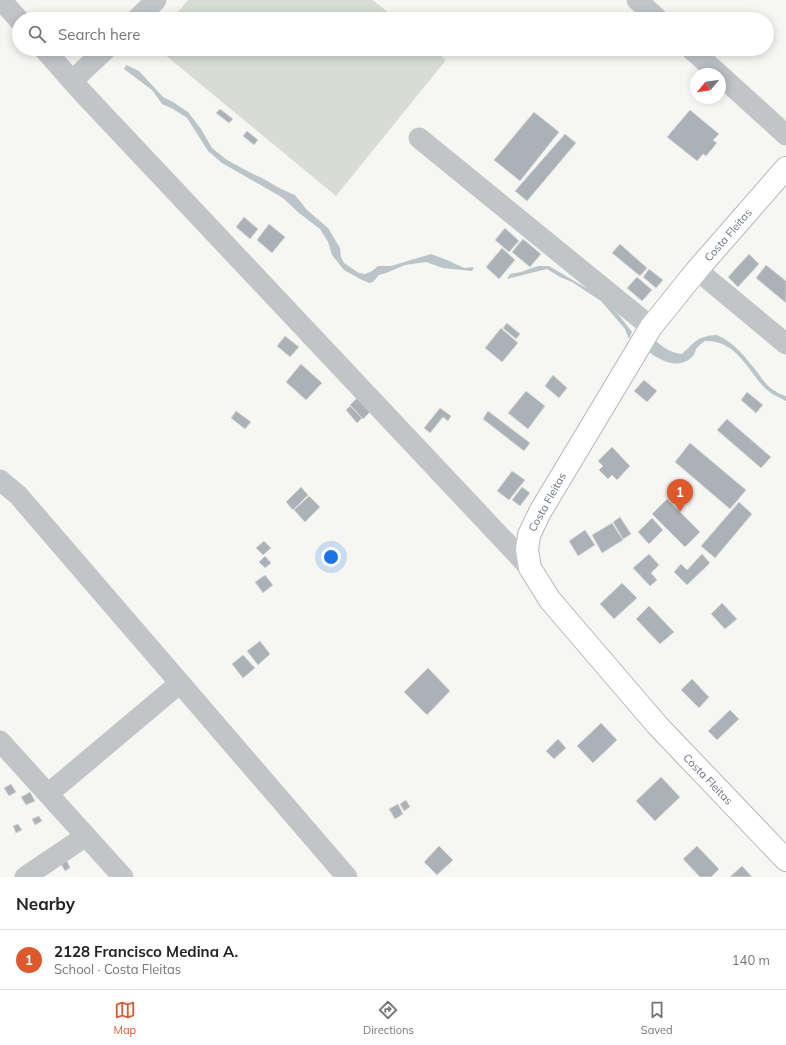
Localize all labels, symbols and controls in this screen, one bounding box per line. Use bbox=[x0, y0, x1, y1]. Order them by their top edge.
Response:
search box bbox=[12, 12, 774, 56]
icon: search bbox=[26, 23, 48, 45]
text: Search here bbox=[58, 25, 140, 44]
north arrow bbox=[690, 68, 726, 104]
street label: Costa Fleitas bbox=[701, 206, 755, 264]
street label: Costa Fleitas bbox=[525, 470, 569, 534]
pin: 1 bbox=[667, 479, 693, 512]
your location bbox=[321, 547, 341, 567]
street label: Costa Fleitas bbox=[680, 751, 736, 807]
text: Nearby bbox=[16, 893, 75, 914]
text: 2128 Francisco Medina A. bbox=[54, 942, 238, 961]
text: 1 bbox=[25, 952, 33, 968]
text: 140 m bbox=[732, 952, 770, 968]
text: School · Costa Fleitas bbox=[54, 961, 181, 977]
tab: Map bbox=[113, 999, 136, 1037]
tab: Directions bbox=[363, 999, 414, 1037]
tab: Saved bbox=[641, 999, 673, 1037]

